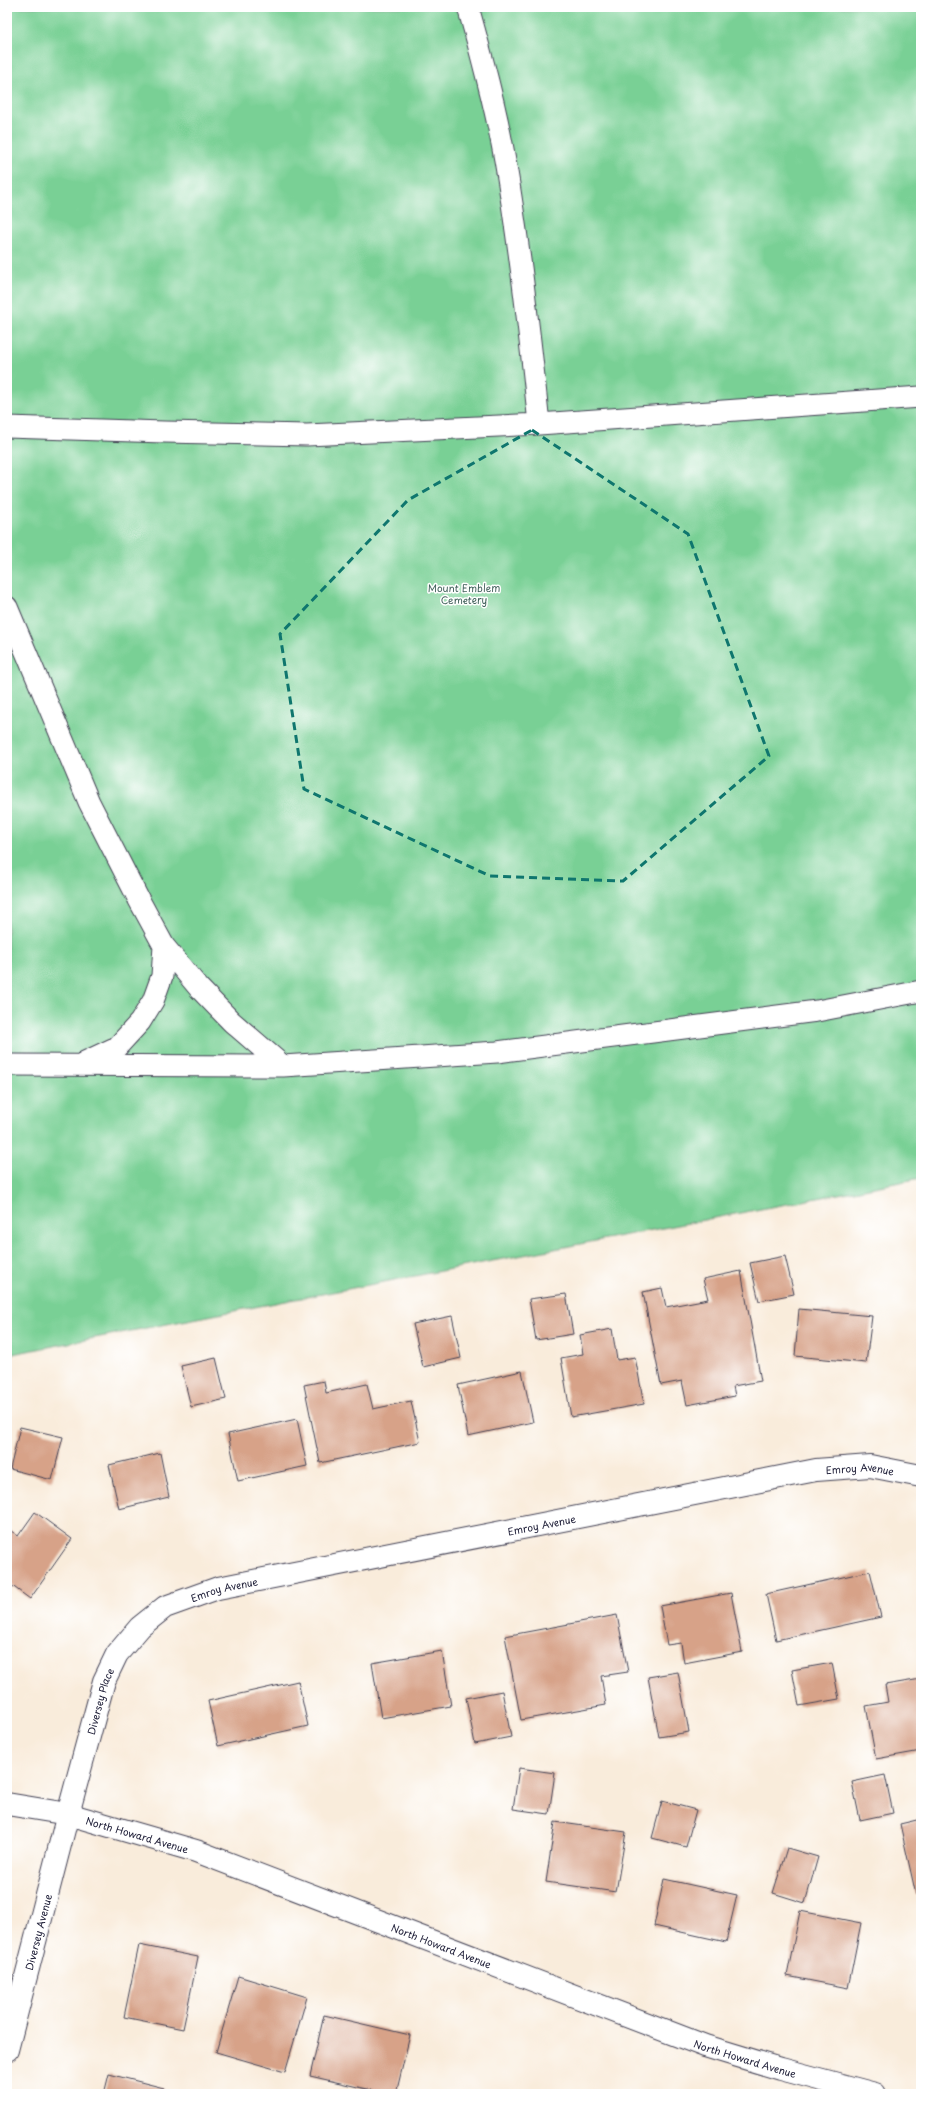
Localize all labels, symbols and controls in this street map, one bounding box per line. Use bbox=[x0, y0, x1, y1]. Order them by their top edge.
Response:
park label: Mount Emblem Cemetery bbox=[428, 580, 500, 607]
street label: Emroy Avenue bbox=[825, 1458, 896, 1478]
street label: Emroy Avenue bbox=[506, 1510, 577, 1538]
street label: Emroy Avenue bbox=[188, 1573, 259, 1605]
street label: Diversey Place bbox=[82, 1665, 117, 1736]
street label: North Howard Avenue bbox=[84, 1812, 191, 1856]
street label: Diversey Avenue bbox=[20, 1892, 55, 1972]
street label: North Howard Avenue bbox=[389, 1919, 494, 1971]
street label: North Howard Avenue bbox=[692, 2035, 798, 2080]

